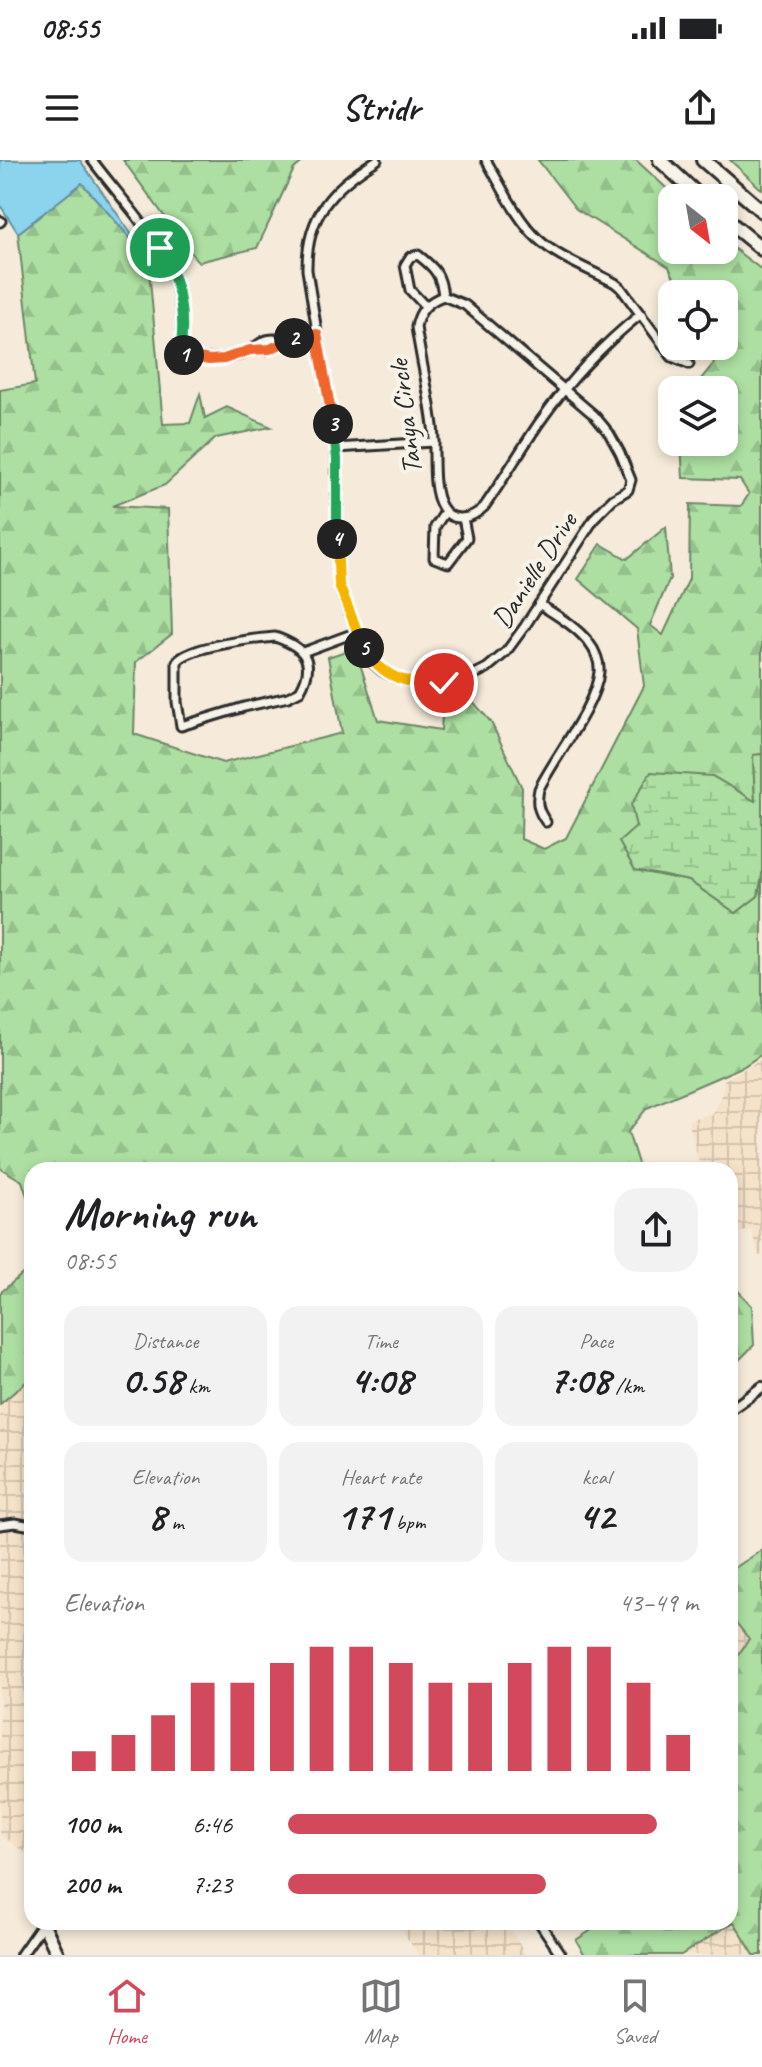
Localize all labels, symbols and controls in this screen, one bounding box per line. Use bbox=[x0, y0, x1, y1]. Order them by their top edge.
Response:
text: 08:55 bbox=[40, 9, 99, 47]
text: Stridr bbox=[342, 85, 420, 131]
icon: menu bbox=[40, 86, 84, 130]
icon: share bbox=[678, 86, 722, 130]
north arrow bbox=[658, 184, 738, 264]
map controls bbox=[658, 184, 738, 456]
pin bbox=[126, 214, 194, 282]
icon: arrive bbox=[138, 226, 182, 270]
button: locate bbox=[658, 280, 738, 360]
pin: 2 bbox=[274, 318, 314, 358]
text: 2 bbox=[289, 324, 299, 352]
pin: 1 bbox=[164, 335, 204, 375]
text: 1 bbox=[179, 341, 189, 369]
street label: Tanya Circle bbox=[380, 356, 429, 476]
button: layers bbox=[658, 376, 738, 456]
pin: 3 bbox=[313, 404, 353, 444]
text: 3 bbox=[328, 410, 338, 438]
street label: Danielle Drive bbox=[484, 504, 585, 634]
pin: 4 bbox=[317, 519, 357, 559]
text: 4 bbox=[332, 525, 342, 553]
pin: 5 bbox=[344, 628, 384, 668]
text: 5 bbox=[359, 634, 369, 662]
pin bbox=[410, 649, 478, 717]
icon: check bbox=[422, 661, 466, 705]
text: Morning run bbox=[64, 1186, 256, 1241]
button: share bbox=[614, 1188, 698, 1272]
text: 08:55 bbox=[64, 1244, 116, 1277]
text: Distance bbox=[133, 1327, 198, 1355]
text: Time bbox=[364, 1327, 398, 1355]
text: Pace bbox=[579, 1327, 613, 1355]
text: 0.58 bbox=[122, 1355, 183, 1405]
text: 4:08 bbox=[350, 1355, 412, 1405]
text: 7:08 bbox=[548, 1355, 610, 1405]
text: km bbox=[183, 1372, 210, 1400]
text: /km bbox=[610, 1372, 644, 1400]
text: Elevation bbox=[132, 1463, 200, 1491]
text: Heart rate bbox=[341, 1463, 421, 1491]
text: kcal bbox=[582, 1463, 611, 1491]
text: 8 bbox=[148, 1491, 166, 1541]
text: 171 bbox=[336, 1491, 390, 1541]
text: 42 bbox=[578, 1491, 614, 1541]
text: m bbox=[166, 1508, 183, 1536]
text: bpm bbox=[390, 1508, 426, 1536]
text: Elevation bbox=[64, 1586, 144, 1619]
text: 43–49 m bbox=[619, 1586, 698, 1619]
text: 100 m bbox=[64, 1808, 120, 1841]
text: 6:46 bbox=[192, 1808, 232, 1841]
text: 200 m bbox=[64, 1868, 120, 1901]
text: 7:23 bbox=[192, 1868, 232, 1901]
tab: Home bbox=[105, 1974, 149, 2050]
tab: Map bbox=[359, 1974, 403, 2050]
tab: Saved bbox=[613, 1974, 657, 2050]

